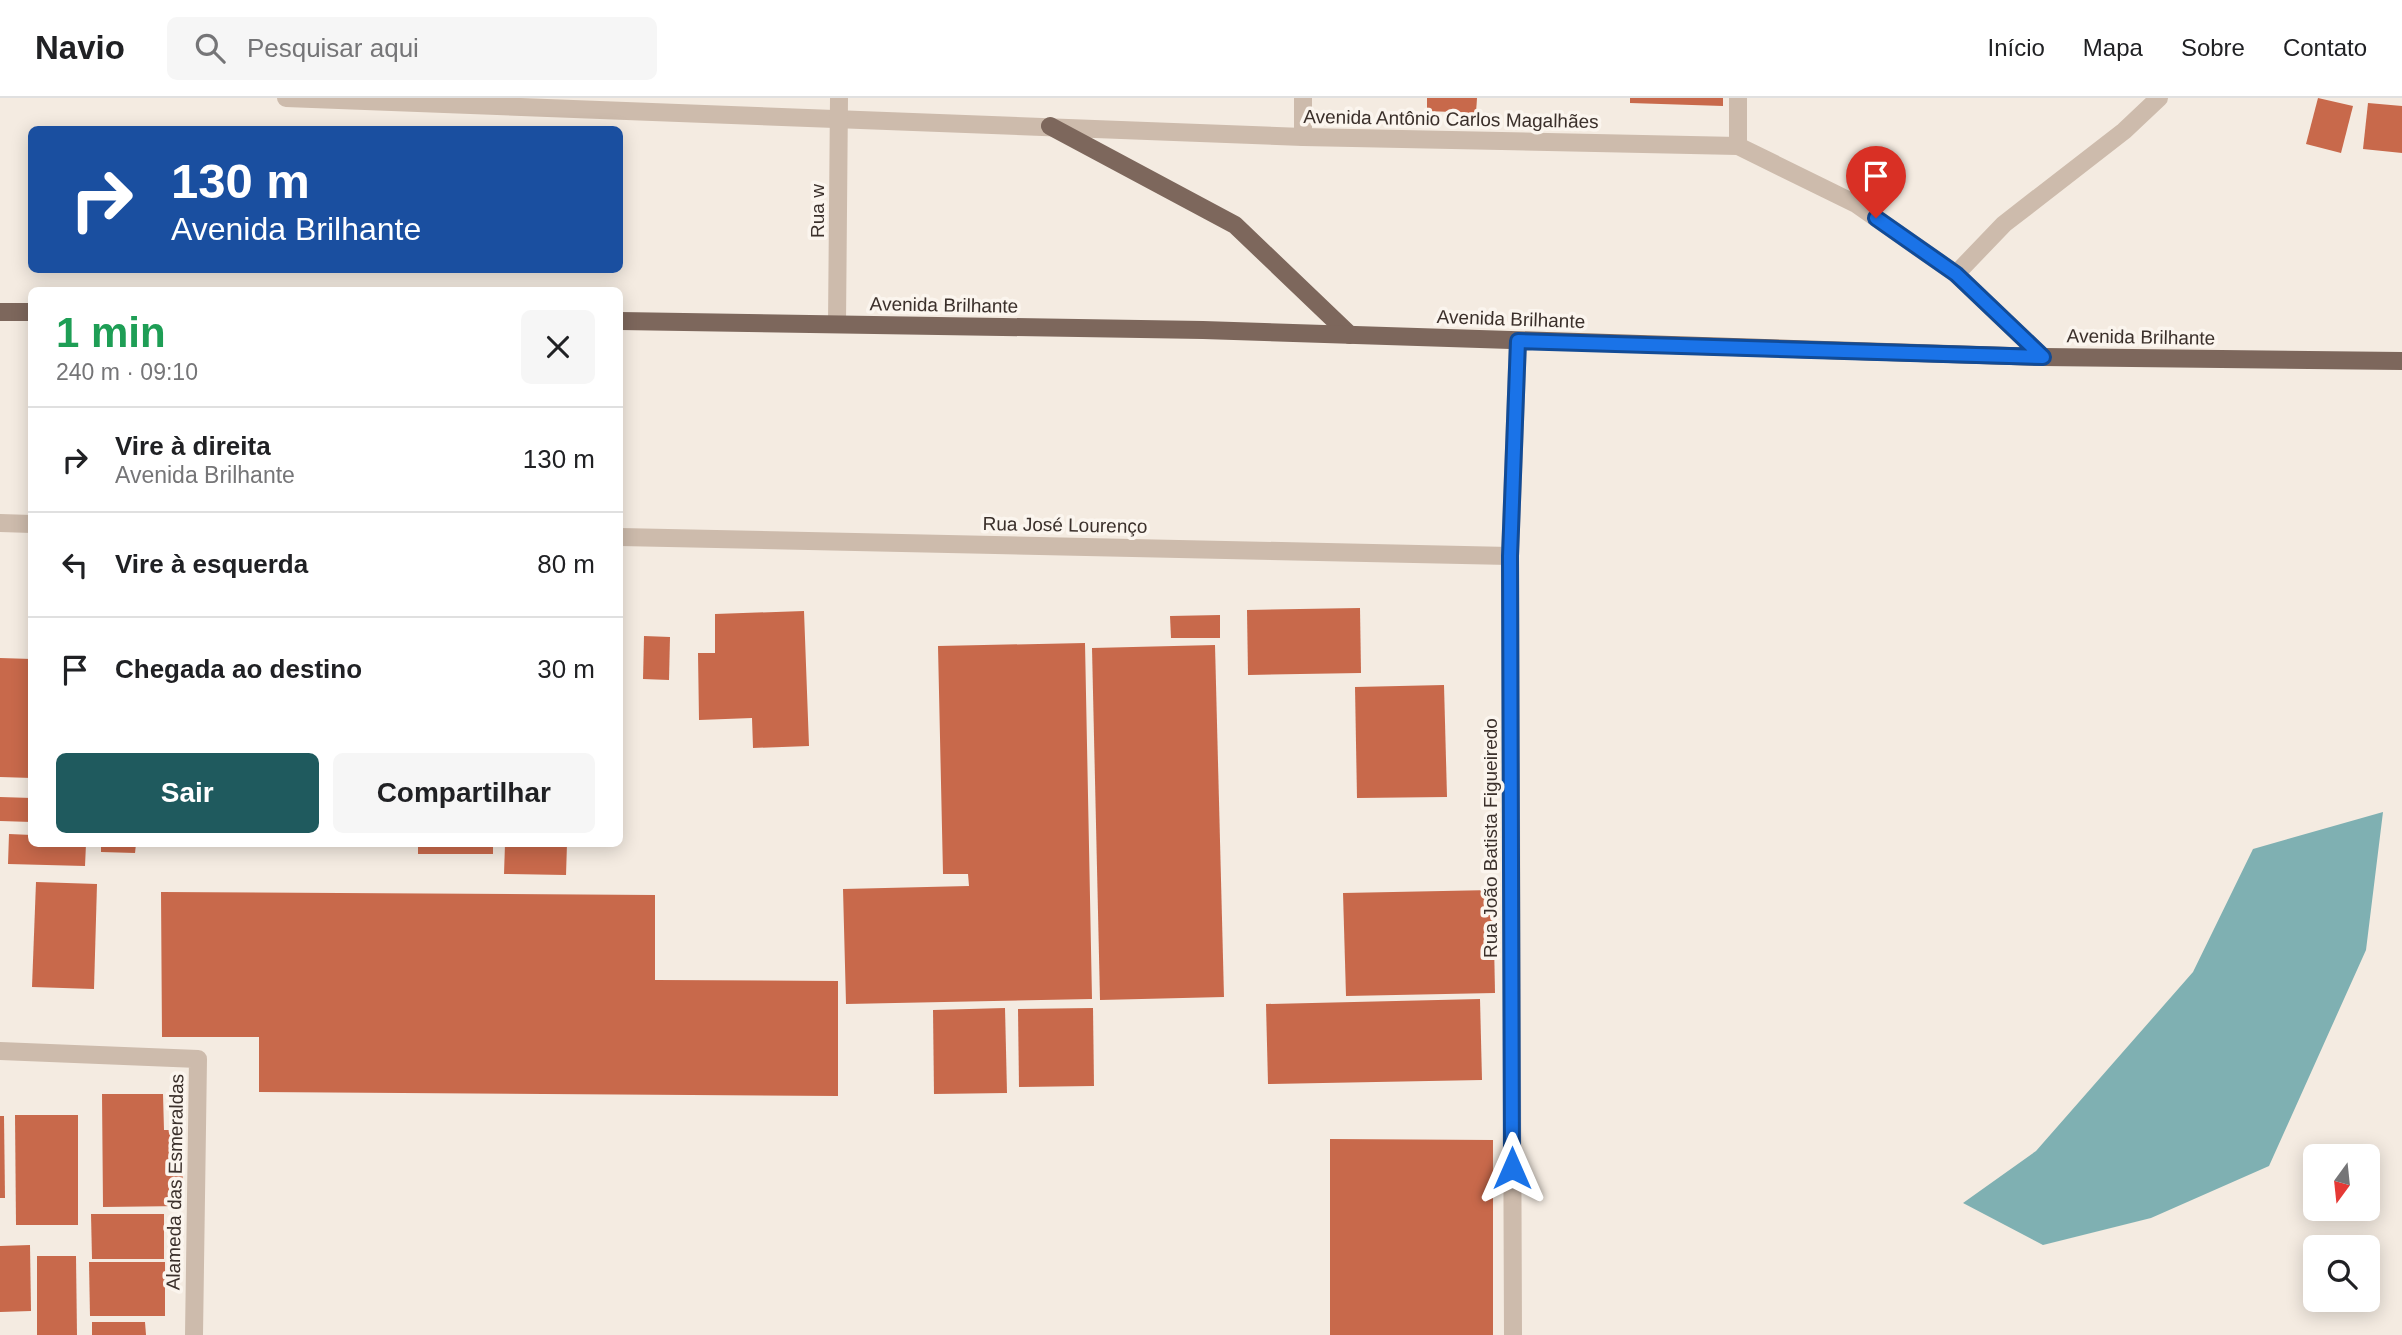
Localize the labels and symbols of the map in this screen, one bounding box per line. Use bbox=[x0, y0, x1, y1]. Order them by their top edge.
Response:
street label: Avenida Antônio Carlos Magalhães bbox=[1303, 106, 1599, 132]
pin bbox=[1846, 146, 1906, 218]
street label: Rua w bbox=[807, 184, 828, 238]
street label: Avenida Brilhante bbox=[870, 293, 1018, 317]
street label: Avenida Brilhante bbox=[1436, 306, 1586, 332]
street label: Avenida Brilhante bbox=[2067, 325, 2215, 349]
street label: Rua José Lourenço bbox=[982, 513, 1148, 537]
street label: Rua João Batista Figueiredo bbox=[1480, 718, 1501, 958]
street label: Alameda das Esmeraldas bbox=[163, 1074, 187, 1290]
position arrow bbox=[1475, 1131, 1549, 1205]
north arrow bbox=[2303, 1144, 2380, 1222]

